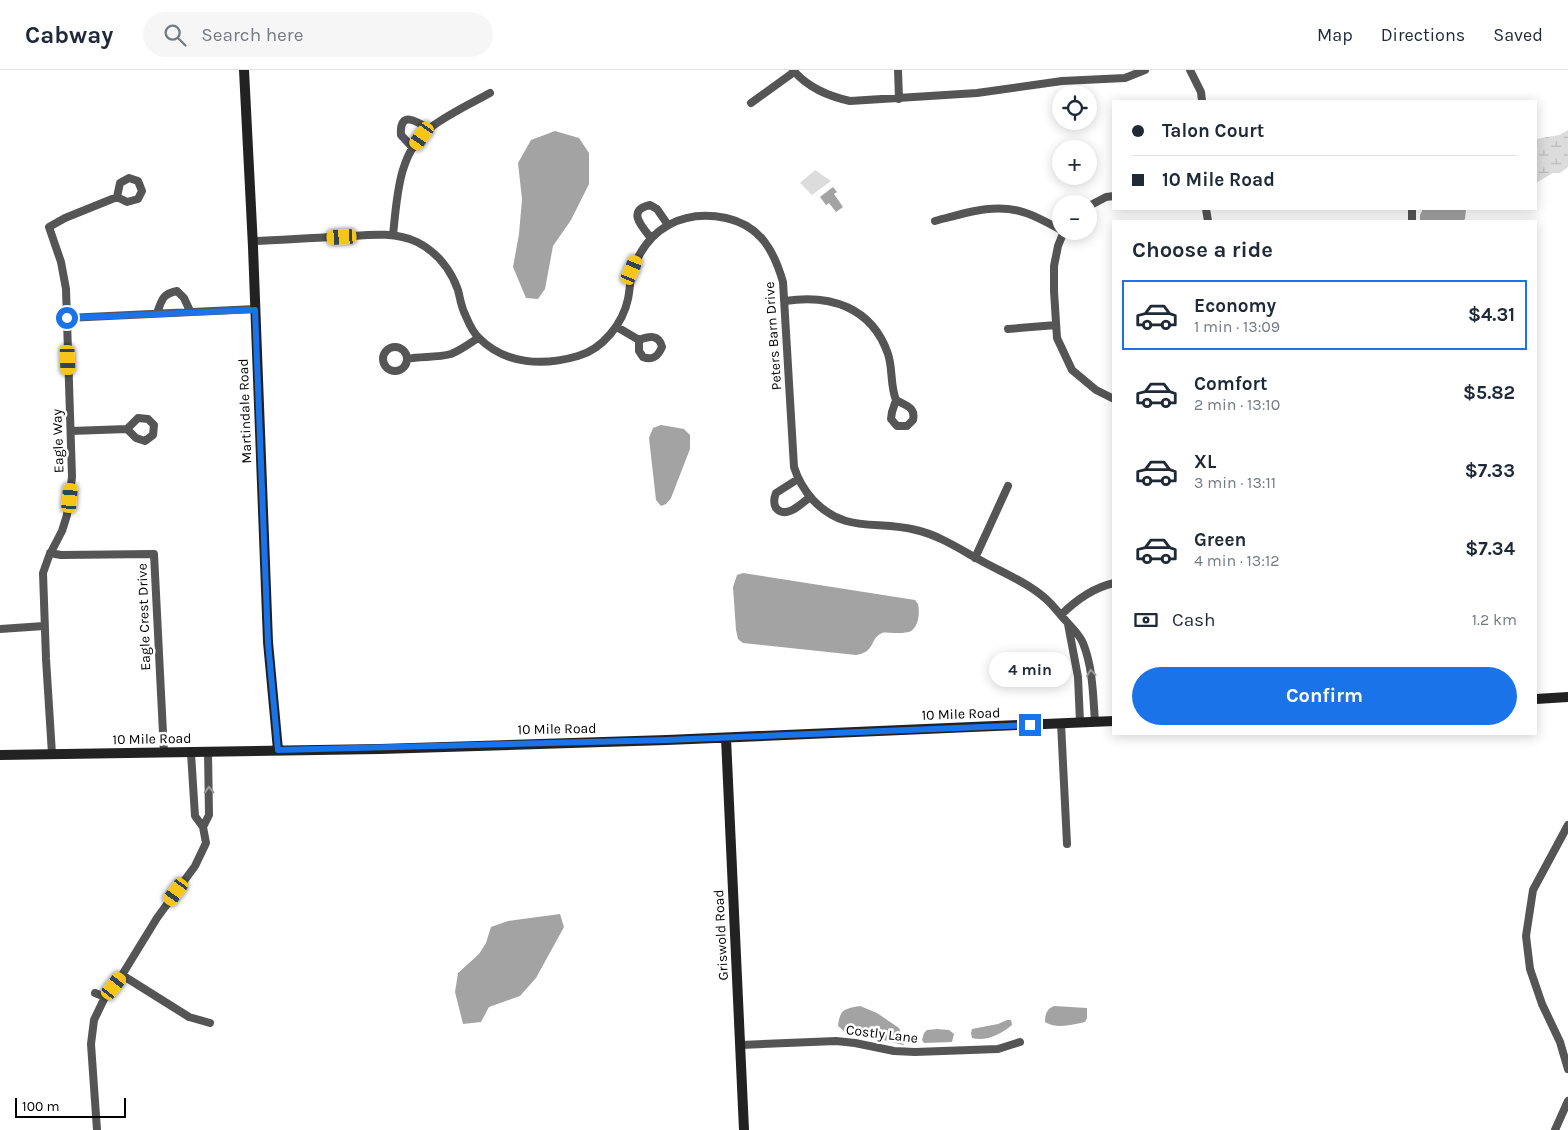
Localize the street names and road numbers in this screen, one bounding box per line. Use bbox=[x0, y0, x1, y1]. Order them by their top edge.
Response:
street label: Peters Barn Drive bbox=[761, 281, 785, 391]
street label: Martindale Road bbox=[235, 358, 255, 464]
street label: Eagle Way bbox=[48, 408, 68, 473]
street label: Eagle Crest Drive bbox=[134, 563, 154, 671]
street label: 10 Mile Road bbox=[921, 704, 1001, 724]
street label: 10 Mile Road bbox=[517, 720, 597, 738]
street label: 10 Mile Road bbox=[112, 730, 192, 748]
street label: Griswold Road bbox=[710, 889, 732, 981]
street label: Costly Lane bbox=[845, 1021, 919, 1047]

